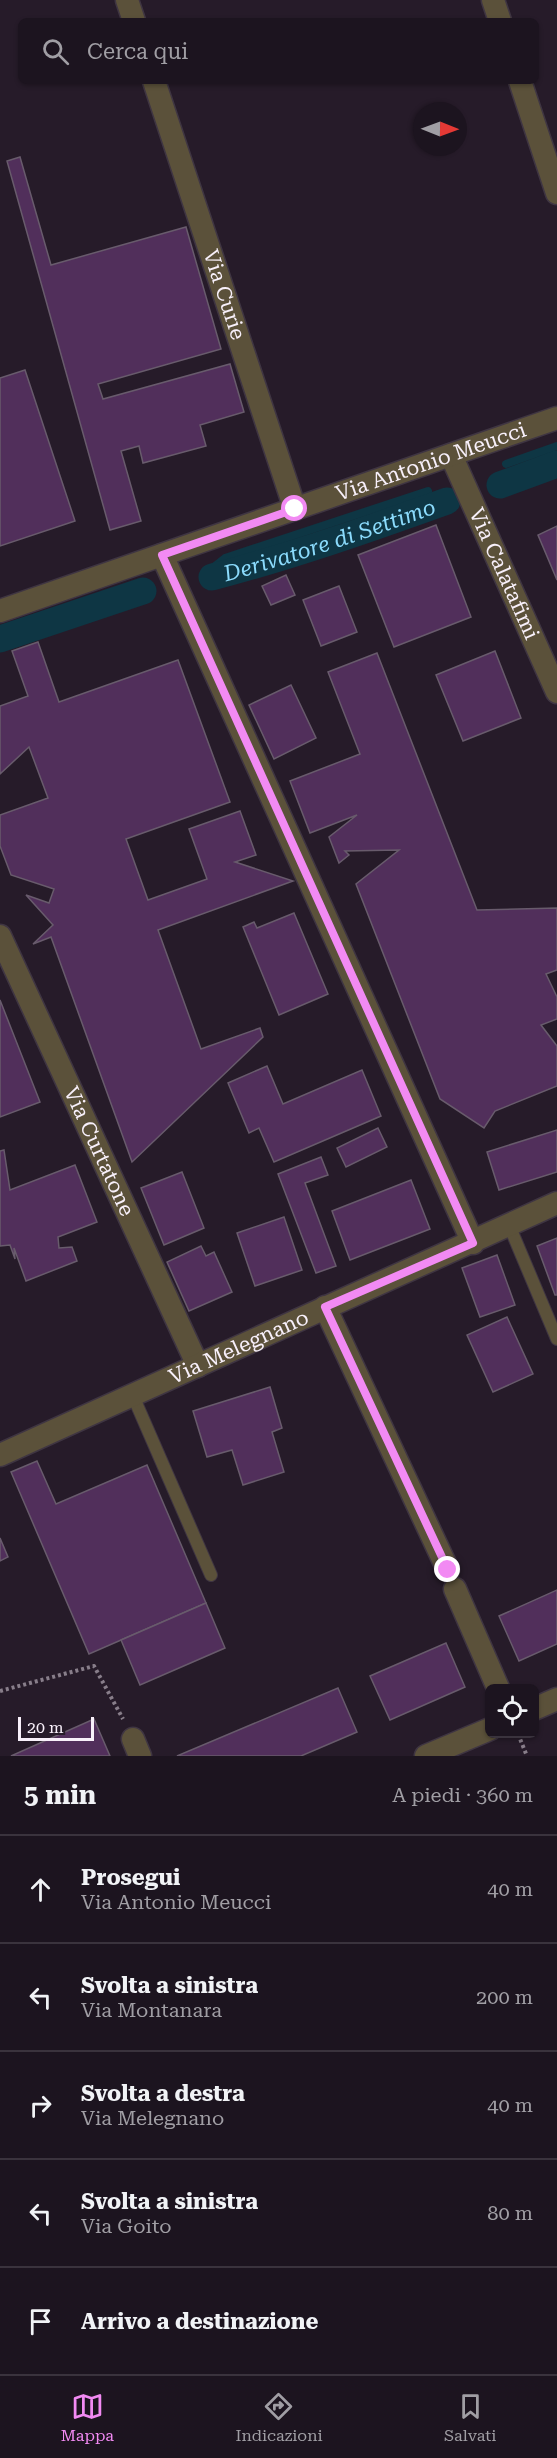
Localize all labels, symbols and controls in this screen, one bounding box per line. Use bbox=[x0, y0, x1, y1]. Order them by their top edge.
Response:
search box bbox=[18, 18, 539, 84]
icon: search bbox=[39, 35, 72, 68]
text: Cerca qui bbox=[87, 39, 188, 64]
north arrow bbox=[413, 102, 467, 156]
street label: Via Curie bbox=[198, 247, 250, 343]
street label: Via Antonio Meucci bbox=[332, 418, 530, 506]
water label: Derivatore di Settimo bbox=[220, 494, 439, 587]
route start bbox=[281, 495, 307, 521]
street label: Via Calatafimi bbox=[464, 504, 544, 643]
street label: Via Curtatone bbox=[59, 1083, 139, 1220]
street label: Via Melegnano bbox=[165, 1305, 312, 1389]
route end bbox=[434, 1556, 460, 1582]
map controls bbox=[485, 1684, 539, 1738]
button: locate bbox=[485, 1684, 539, 1738]
scale bar bbox=[18, 1714, 94, 1742]
text: 20 m bbox=[27, 1718, 64, 1737]
text: 5 min bbox=[24, 1780, 96, 1810]
text: A piedi · 360 m bbox=[392, 1783, 533, 1807]
text: Prosegui bbox=[81, 1865, 180, 1890]
icon: ahead bbox=[24, 1873, 57, 1906]
text: 40 m bbox=[487, 1877, 533, 1901]
text: Via Antonio Meucci bbox=[81, 1890, 271, 1914]
text: Svolta a sinistra bbox=[81, 1973, 258, 1998]
icon: left bbox=[24, 1981, 57, 2014]
text: 200 m bbox=[476, 1985, 533, 2009]
text: Via Montanara bbox=[81, 1998, 222, 2022]
text: Svolta a destra bbox=[81, 2081, 245, 2106]
icon: right bbox=[24, 2089, 57, 2122]
text: 40 m bbox=[487, 2093, 533, 2117]
text: Via Melegnano bbox=[81, 2106, 224, 2130]
text: Svolta a sinistra bbox=[81, 2189, 258, 2214]
icon: left bbox=[24, 2197, 57, 2230]
text: 80 m bbox=[487, 2201, 533, 2225]
text: Via Goito bbox=[81, 2214, 171, 2238]
icon: arrive bbox=[24, 2305, 57, 2338]
text: Arrivo a destinazione bbox=[81, 2309, 318, 2334]
tab: Mappa bbox=[61, 2390, 114, 2445]
tab: Indicazioni bbox=[235, 2390, 323, 2445]
tab: Salvati bbox=[444, 2390, 496, 2445]

